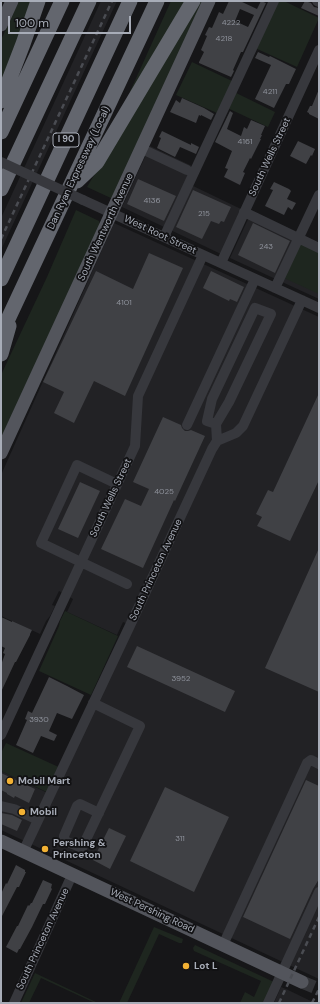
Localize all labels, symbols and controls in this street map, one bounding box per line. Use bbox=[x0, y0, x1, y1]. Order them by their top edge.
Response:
scale bar bbox=[10, 8, 133, 34]
text: 100 m bbox=[15, 15, 49, 31]
house number: 4222 bbox=[222, 18, 240, 28]
house number: 4218 bbox=[216, 34, 232, 44]
house number: 4211 bbox=[263, 87, 277, 97]
street label: Dan Ryan Expressway (Local) bbox=[45, 105, 113, 231]
street label: South Wells Street bbox=[247, 116, 293, 198]
road number: I 90 bbox=[53, 133, 79, 147]
house number: 4161 bbox=[238, 137, 252, 147]
street label: South Wentworth Avenue bbox=[76, 171, 136, 283]
house number: 4136 bbox=[143, 196, 161, 206]
house number: 215 bbox=[198, 209, 210, 219]
street label: West Root Street bbox=[122, 213, 198, 257]
house number: 243 bbox=[259, 242, 273, 252]
house number: 4101 bbox=[116, 298, 132, 308]
street label: South Wells Street bbox=[88, 457, 134, 539]
house number: 4025 bbox=[154, 487, 174, 497]
street label: South Princeton Avenue bbox=[127, 517, 185, 623]
house number: 3952 bbox=[172, 674, 190, 684]
house number: 3930 bbox=[29, 715, 49, 725]
place label: Mobil Mart bbox=[18, 775, 70, 787]
marker: Mobil Mart bbox=[5, 776, 15, 786]
place label: Mobil bbox=[30, 806, 57, 818]
marker: Mobil bbox=[17, 807, 27, 817]
house number: 311 bbox=[175, 834, 185, 844]
place label: Pershing & Princeton bbox=[53, 837, 106, 860]
marker: Pershing & Princeton bbox=[40, 844, 50, 854]
street label: South Princeton Avenue bbox=[14, 886, 72, 992]
street label: West Pershing Road bbox=[108, 886, 196, 936]
place label: Lot L bbox=[194, 960, 218, 972]
marker: Lot L bbox=[181, 961, 191, 971]

